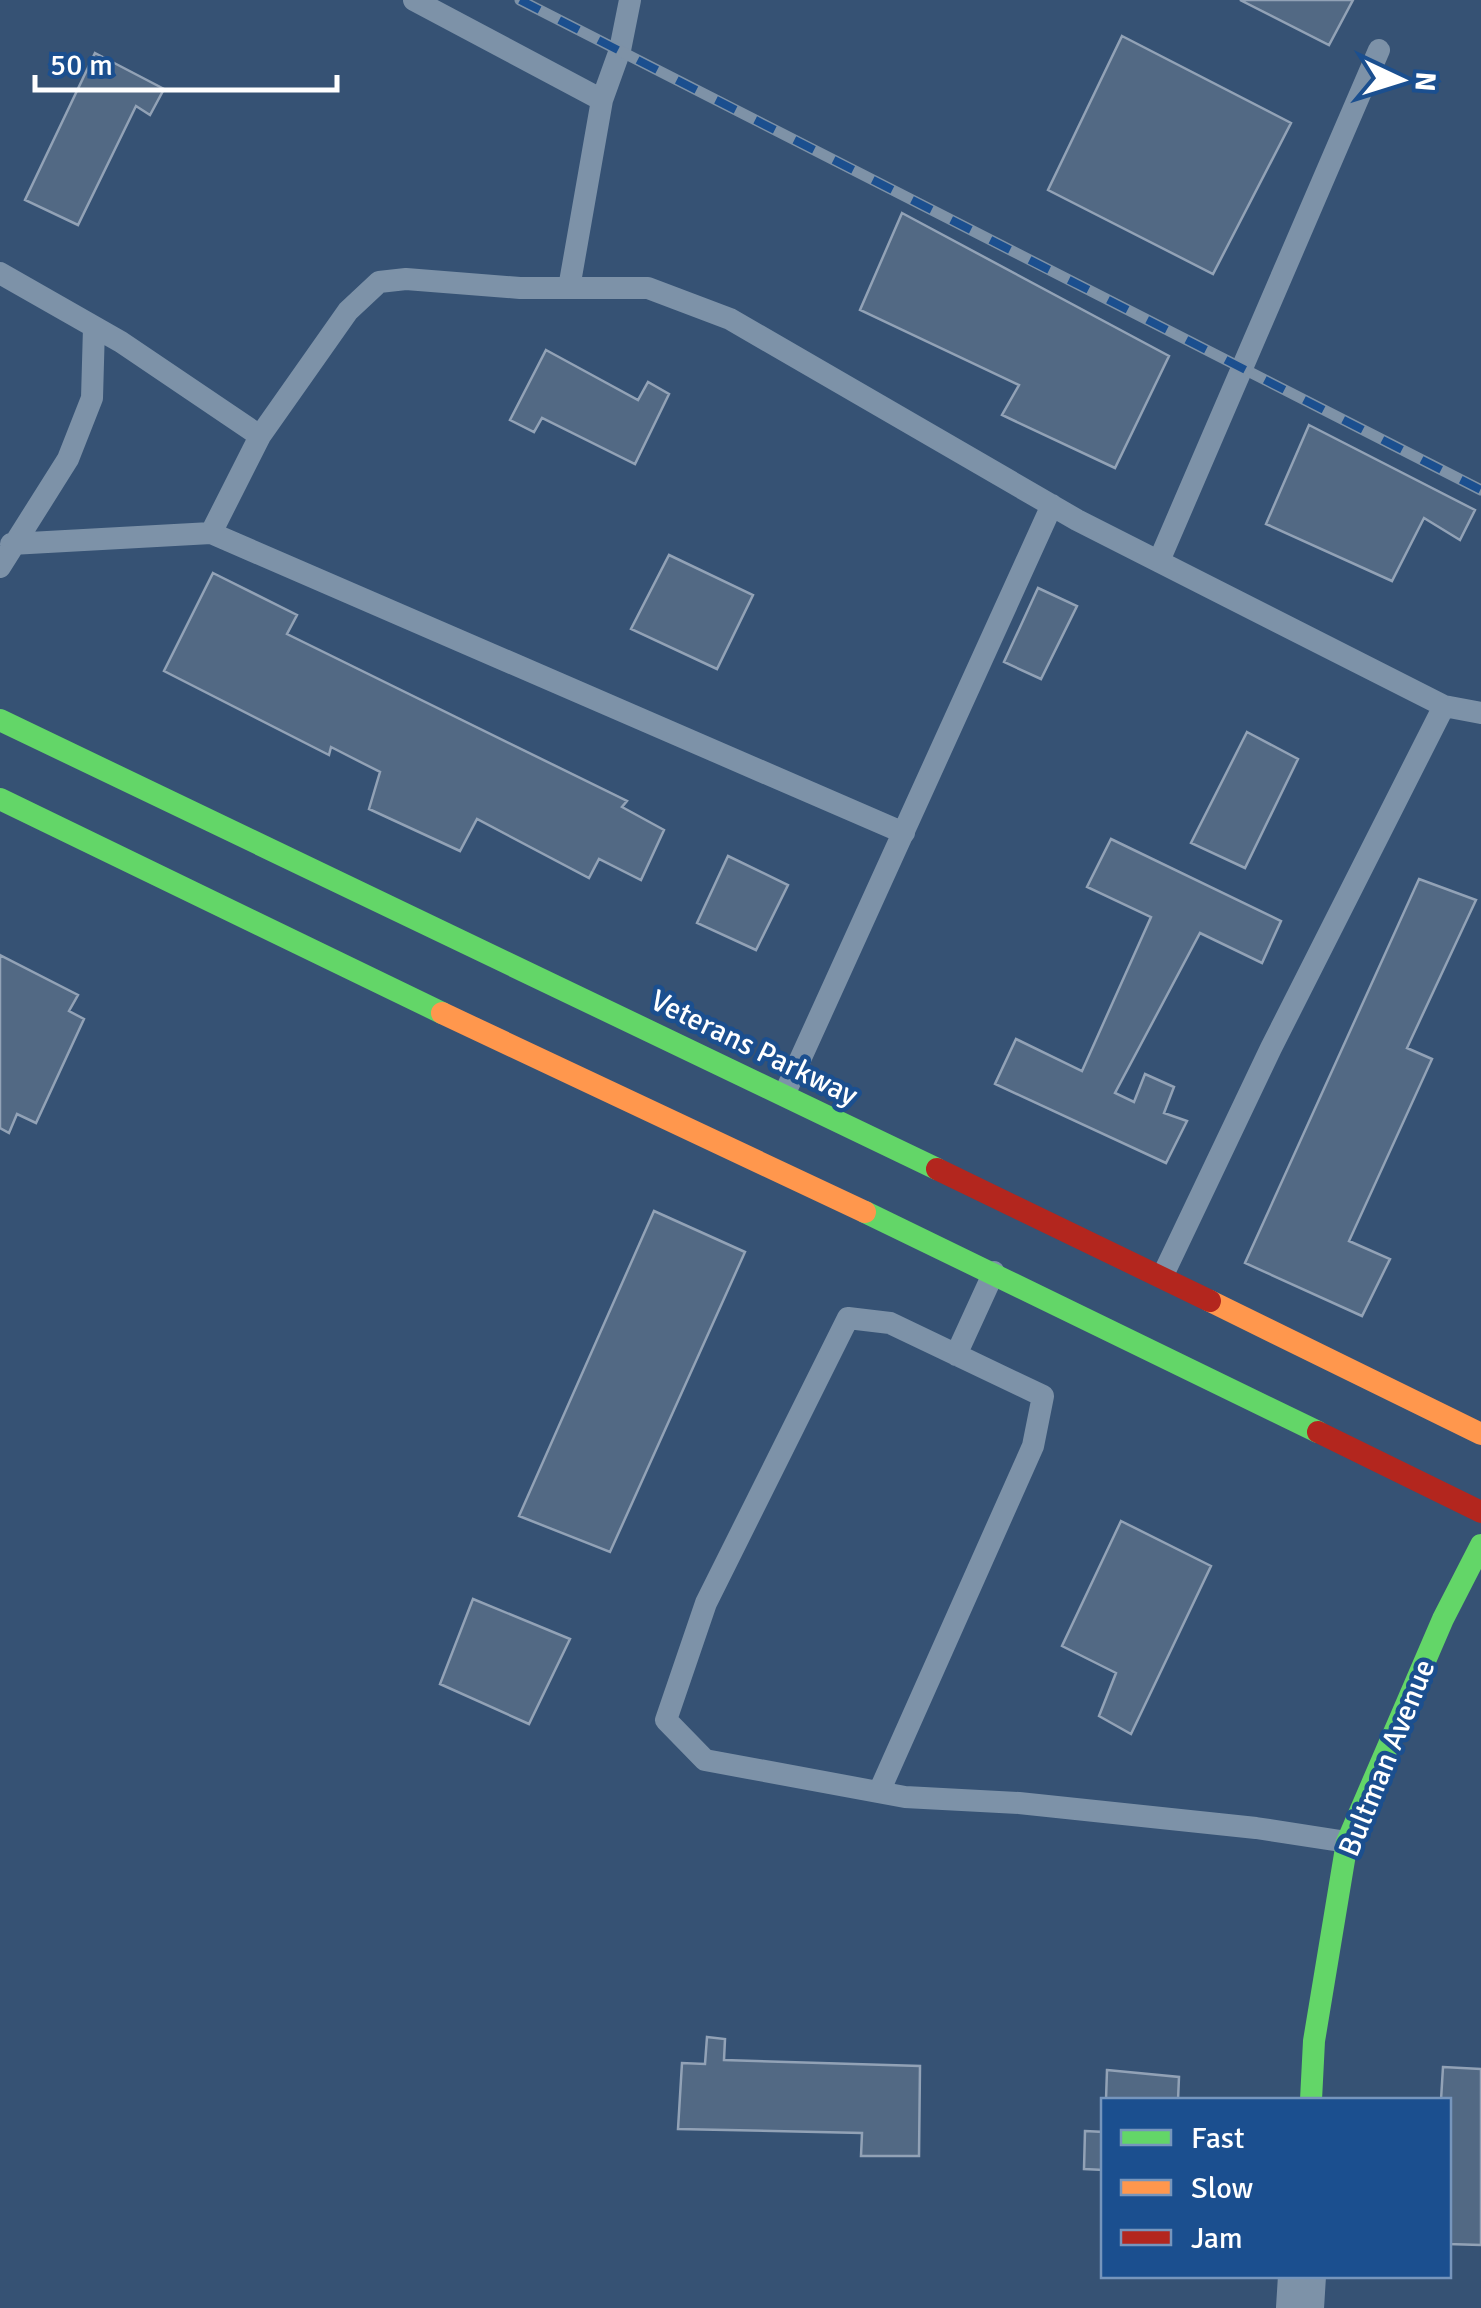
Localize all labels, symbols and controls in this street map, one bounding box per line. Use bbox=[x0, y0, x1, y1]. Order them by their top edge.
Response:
scale bar bbox=[35, 30, 338, 92]
north arrow bbox=[1351, 30, 1451, 130]
text: 50 m bbox=[50, 47, 113, 84]
text: N bbox=[1407, 71, 1443, 93]
street label: Veterans Parkway bbox=[644, 982, 864, 1114]
street label: Bultman Avenue bbox=[1331, 1654, 1443, 1862]
legend bbox=[1101, 2098, 1451, 2278]
text: Fast bbox=[1191, 2120, 1244, 2157]
text: Slow bbox=[1191, 2170, 1253, 2207]
text: Jam bbox=[1191, 2220, 1243, 2257]

